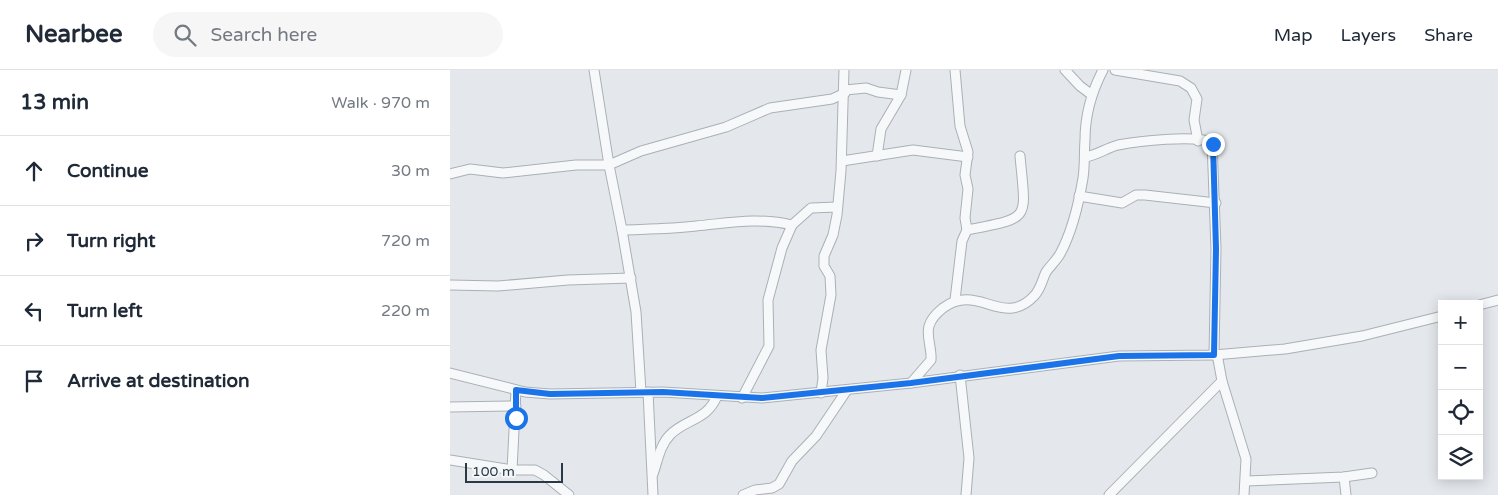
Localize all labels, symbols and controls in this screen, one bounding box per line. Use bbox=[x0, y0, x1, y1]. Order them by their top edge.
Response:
search box bbox=[153, 12, 503, 57]
text: Nearbee bbox=[25, 20, 123, 49]
icon: search bbox=[171, 21, 199, 49]
text: Search here bbox=[211, 24, 317, 46]
text: Map bbox=[1274, 24, 1313, 46]
text: Layers bbox=[1341, 24, 1396, 46]
text: Share bbox=[1424, 24, 1473, 46]
text: 13 min bbox=[20, 90, 89, 115]
text: Walk · 970 m bbox=[331, 93, 430, 113]
route end bbox=[1202, 133, 1225, 156]
icon: ahead bbox=[20, 157, 48, 185]
text: Continue bbox=[67, 160, 149, 182]
text: 30 m bbox=[391, 161, 430, 181]
icon: right bbox=[20, 227, 48, 255]
text: Turn right bbox=[67, 230, 155, 252]
text: 720 m bbox=[381, 231, 430, 251]
icon: left bbox=[20, 297, 48, 325]
text: Turn left bbox=[67, 300, 143, 322]
map controls bbox=[1438, 300, 1483, 480]
button: + bbox=[1438, 300, 1483, 345]
text: 220 m bbox=[381, 301, 430, 321]
button: − bbox=[1438, 345, 1483, 390]
icon: arrive bbox=[20, 367, 48, 395]
text: Arrive at destination bbox=[67, 370, 250, 392]
button: locate bbox=[1438, 390, 1483, 435]
route start bbox=[505, 407, 528, 430]
button: layers bbox=[1438, 435, 1483, 480]
scale bar bbox=[465, 460, 562, 483]
text: 100 m bbox=[472, 463, 515, 480]

